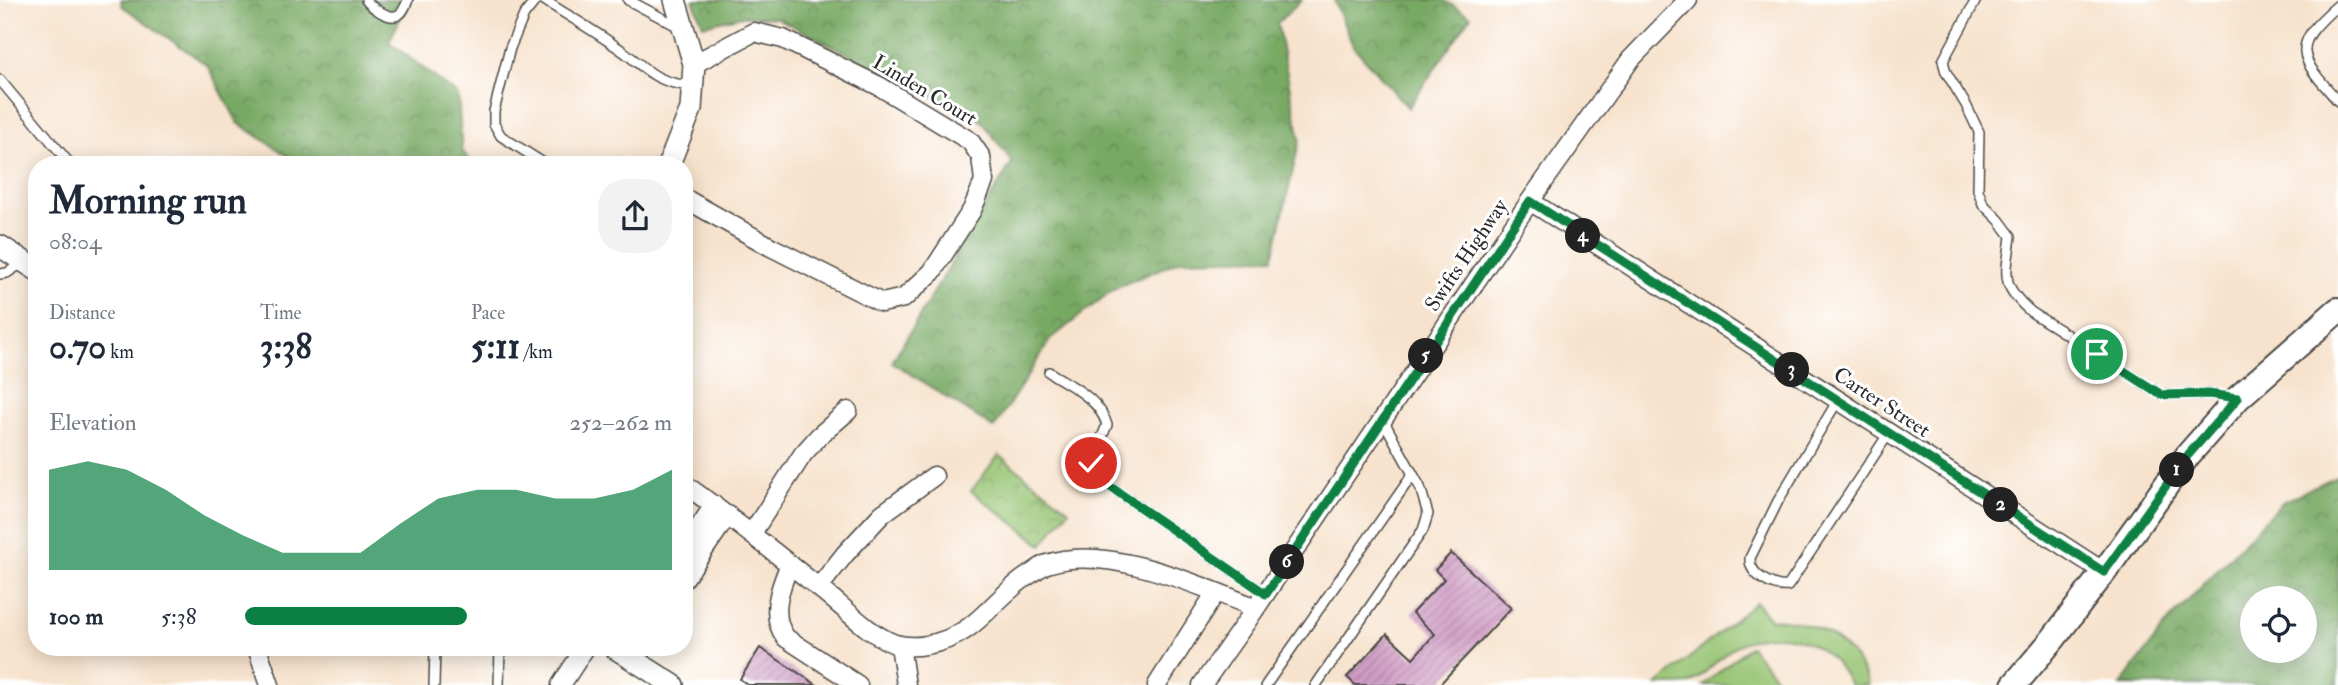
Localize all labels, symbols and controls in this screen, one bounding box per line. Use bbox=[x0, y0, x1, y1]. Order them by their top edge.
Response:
street label: Linden Court bbox=[868, 49, 982, 132]
text: Morning run bbox=[49, 177, 247, 225]
button: share bbox=[598, 179, 672, 253]
street label: Swifts Highway bbox=[1419, 193, 1514, 317]
pin: 4 bbox=[1566, 218, 1600, 254]
text: 4 bbox=[1577, 223, 1588, 247]
text: 08:04 bbox=[49, 227, 101, 256]
text: Distance bbox=[49, 301, 115, 325]
text: Time bbox=[260, 301, 302, 325]
text: Pace bbox=[471, 301, 505, 325]
pin bbox=[2067, 324, 2127, 384]
text: 0.70 bbox=[49, 325, 106, 369]
text: 3:38 bbox=[260, 325, 312, 369]
text: 5:11 bbox=[471, 325, 520, 369]
icon: arrive bbox=[2078, 335, 2116, 373]
pin: 5 bbox=[1408, 338, 1444, 374]
text: km bbox=[106, 340, 134, 364]
text: /km bbox=[520, 340, 553, 364]
text: 5 bbox=[1421, 343, 1430, 367]
pin: 3 bbox=[1774, 352, 1810, 388]
text: 3 bbox=[1788, 357, 1795, 381]
street label: Carter Street bbox=[1828, 361, 1935, 444]
text: Elevation bbox=[49, 408, 137, 437]
text: 252–262 m bbox=[570, 408, 672, 437]
pin bbox=[1061, 433, 1121, 493]
icon: check bbox=[1072, 444, 1110, 482]
pin: 1 bbox=[2160, 452, 2194, 488]
text: 1 bbox=[2173, 457, 2180, 481]
pin: 2 bbox=[1983, 488, 2018, 522]
text: 2 bbox=[1996, 492, 2005, 516]
pin: 6 bbox=[1270, 544, 1304, 580]
text: 6 bbox=[1282, 549, 1291, 573]
map controls bbox=[2240, 586, 2317, 663]
button: locate bbox=[2240, 586, 2317, 663]
text: 100 m bbox=[49, 602, 103, 631]
text: 5:38 bbox=[161, 602, 196, 631]

